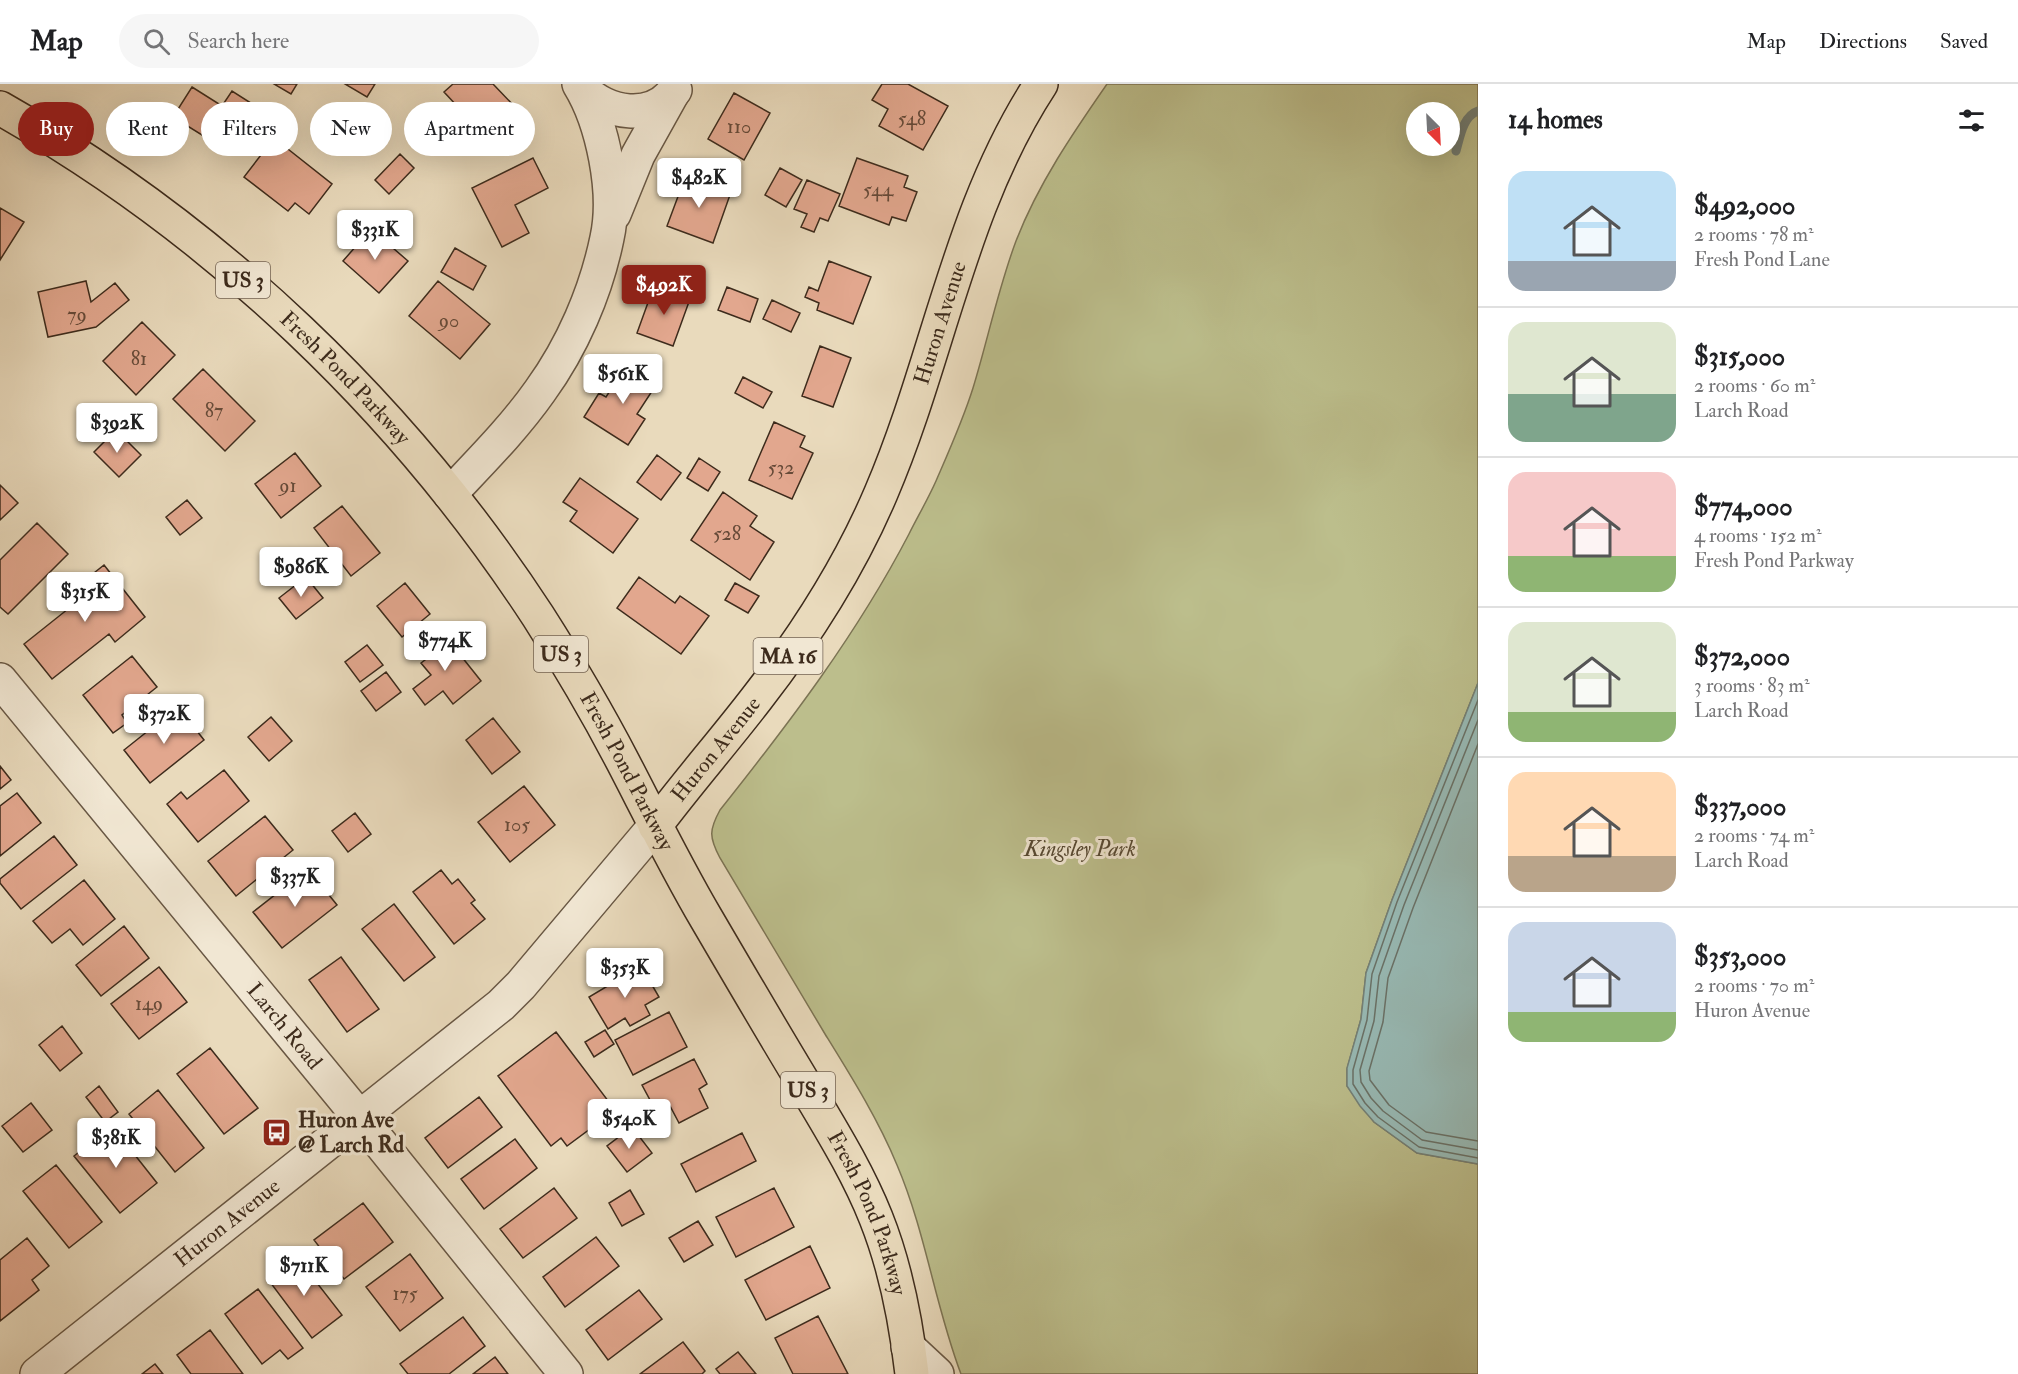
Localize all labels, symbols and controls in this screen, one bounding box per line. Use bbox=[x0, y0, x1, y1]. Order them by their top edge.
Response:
search box bbox=[119, 14, 539, 68]
text: Map bbox=[30, 24, 83, 59]
icon: search bbox=[140, 25, 173, 58]
text: Search here bbox=[188, 27, 289, 55]
text: Map bbox=[1746, 28, 1786, 55]
text: Directions bbox=[1819, 28, 1907, 55]
text: Saved bbox=[1940, 28, 1988, 55]
chip: Buy bbox=[18, 102, 94, 156]
chip: Rent bbox=[106, 102, 189, 156]
chip: Filters bbox=[201, 102, 298, 156]
chip: New bbox=[310, 102, 392, 156]
chip: Apartment bbox=[404, 102, 535, 156]
north arrow bbox=[1406, 102, 1460, 156]
map controls bbox=[1406, 102, 1460, 156]
text: 14 homes bbox=[1508, 104, 1603, 136]
icon: filters bbox=[1955, 104, 1988, 137]
house number: 548 bbox=[898, 106, 926, 131]
house number: 110 bbox=[727, 114, 751, 139]
pin: $482K bbox=[657, 158, 741, 209]
text: $482K bbox=[671, 165, 727, 190]
house number: 544 bbox=[863, 177, 894, 202]
text: $492,000 bbox=[1694, 190, 1795, 222]
icon: home bbox=[1556, 195, 1628, 267]
pin: $331K bbox=[333, 210, 417, 261]
text: $331K bbox=[351, 217, 399, 242]
text: 2 rooms · 78 m² bbox=[1694, 222, 1814, 247]
text: Fresh Pond Lane bbox=[1694, 247, 1830, 272]
street label: Huron Avenue bbox=[908, 258, 973, 388]
road number: US 3 bbox=[216, 262, 270, 298]
pin: $492K bbox=[622, 265, 706, 316]
text: $492K bbox=[636, 272, 692, 297]
house number: 79 bbox=[67, 302, 87, 327]
street label: Fresh Pond Parkway bbox=[274, 305, 417, 451]
house number: 90 bbox=[437, 308, 459, 333]
text: $315,000 bbox=[1694, 341, 1785, 373]
house number: 81 bbox=[131, 346, 147, 371]
icon: home bbox=[1556, 346, 1628, 418]
pin: $561K bbox=[581, 354, 665, 405]
text: $561K bbox=[597, 361, 649, 386]
text: 2 rooms · 60 m² bbox=[1694, 373, 1815, 398]
house number: 87 bbox=[205, 398, 223, 423]
text: Larch Road bbox=[1694, 398, 1789, 423]
pin: $392K bbox=[75, 403, 159, 454]
text: $392K bbox=[90, 410, 144, 435]
house number: 532 bbox=[768, 455, 794, 480]
house number: 91 bbox=[277, 473, 297, 498]
text: $774,000 bbox=[1694, 491, 1793, 523]
icon: home bbox=[1556, 496, 1628, 568]
house number: 528 bbox=[713, 521, 741, 546]
text: 4 rooms · 152 m² bbox=[1694, 523, 1822, 548]
pin: $986K bbox=[259, 547, 343, 598]
text: Fresh Pond Parkway bbox=[1694, 548, 1854, 573]
text: $986K bbox=[273, 554, 329, 579]
pin: $315K bbox=[43, 572, 127, 623]
text: $315K bbox=[61, 579, 109, 604]
pin: $774K bbox=[403, 621, 487, 672]
text: $774K bbox=[418, 628, 472, 653]
road number: US 3 bbox=[534, 636, 588, 672]
road number: MA 16 bbox=[754, 638, 822, 674]
text: $372,000 bbox=[1694, 641, 1790, 673]
icon: home bbox=[1556, 646, 1628, 718]
text: 3 rooms · 83 m² bbox=[1694, 673, 1810, 698]
street label: Fresh Pond Parkway bbox=[573, 687, 680, 856]
street label: Huron Avenue bbox=[665, 691, 767, 808]
pin: $372K bbox=[122, 694, 206, 745]
text: Larch Road bbox=[1694, 698, 1789, 723]
text: $372K bbox=[138, 701, 190, 726]
text: $337,000 bbox=[1694, 791, 1786, 823]
icon: home bbox=[1556, 796, 1628, 868]
house number: 105 bbox=[504, 812, 530, 837]
text: 2 rooms · 74 m² bbox=[1694, 823, 1815, 848]
park label: Kingsley Park bbox=[1023, 835, 1136, 863]
text: Larch Road bbox=[1694, 848, 1789, 873]
pin: $337K bbox=[253, 857, 337, 908]
text: $337K bbox=[270, 864, 320, 889]
text: $353,000 bbox=[1694, 941, 1786, 973]
icon: home bbox=[1556, 946, 1628, 1018]
pin: $353K bbox=[583, 948, 667, 999]
text: $353K bbox=[600, 955, 650, 980]
text: 2 rooms · 70 m² bbox=[1694, 973, 1814, 998]
street label: Larch Road bbox=[241, 977, 328, 1075]
house number: 149 bbox=[135, 991, 163, 1016]
text: Huron Avenue bbox=[1694, 998, 1810, 1023]
road number: US 3 bbox=[781, 1072, 835, 1108]
pin: $540K bbox=[587, 1099, 671, 1150]
place label: Huron Ave @ Larch Rd bbox=[298, 1106, 404, 1159]
text: $540K bbox=[602, 1106, 656, 1131]
bus stop icon: Huron Ave @ Larch Rd bbox=[261, 1117, 293, 1149]
pin: $381K bbox=[74, 1118, 158, 1169]
text: $381K bbox=[91, 1125, 141, 1150]
street label: Fresh Pond Parkway bbox=[821, 1126, 913, 1298]
street label: Huron Avenue bbox=[169, 1172, 286, 1273]
pin: $711K bbox=[262, 1246, 346, 1297]
text: $711K bbox=[280, 1253, 328, 1278]
house number: 175 bbox=[392, 1281, 418, 1306]

